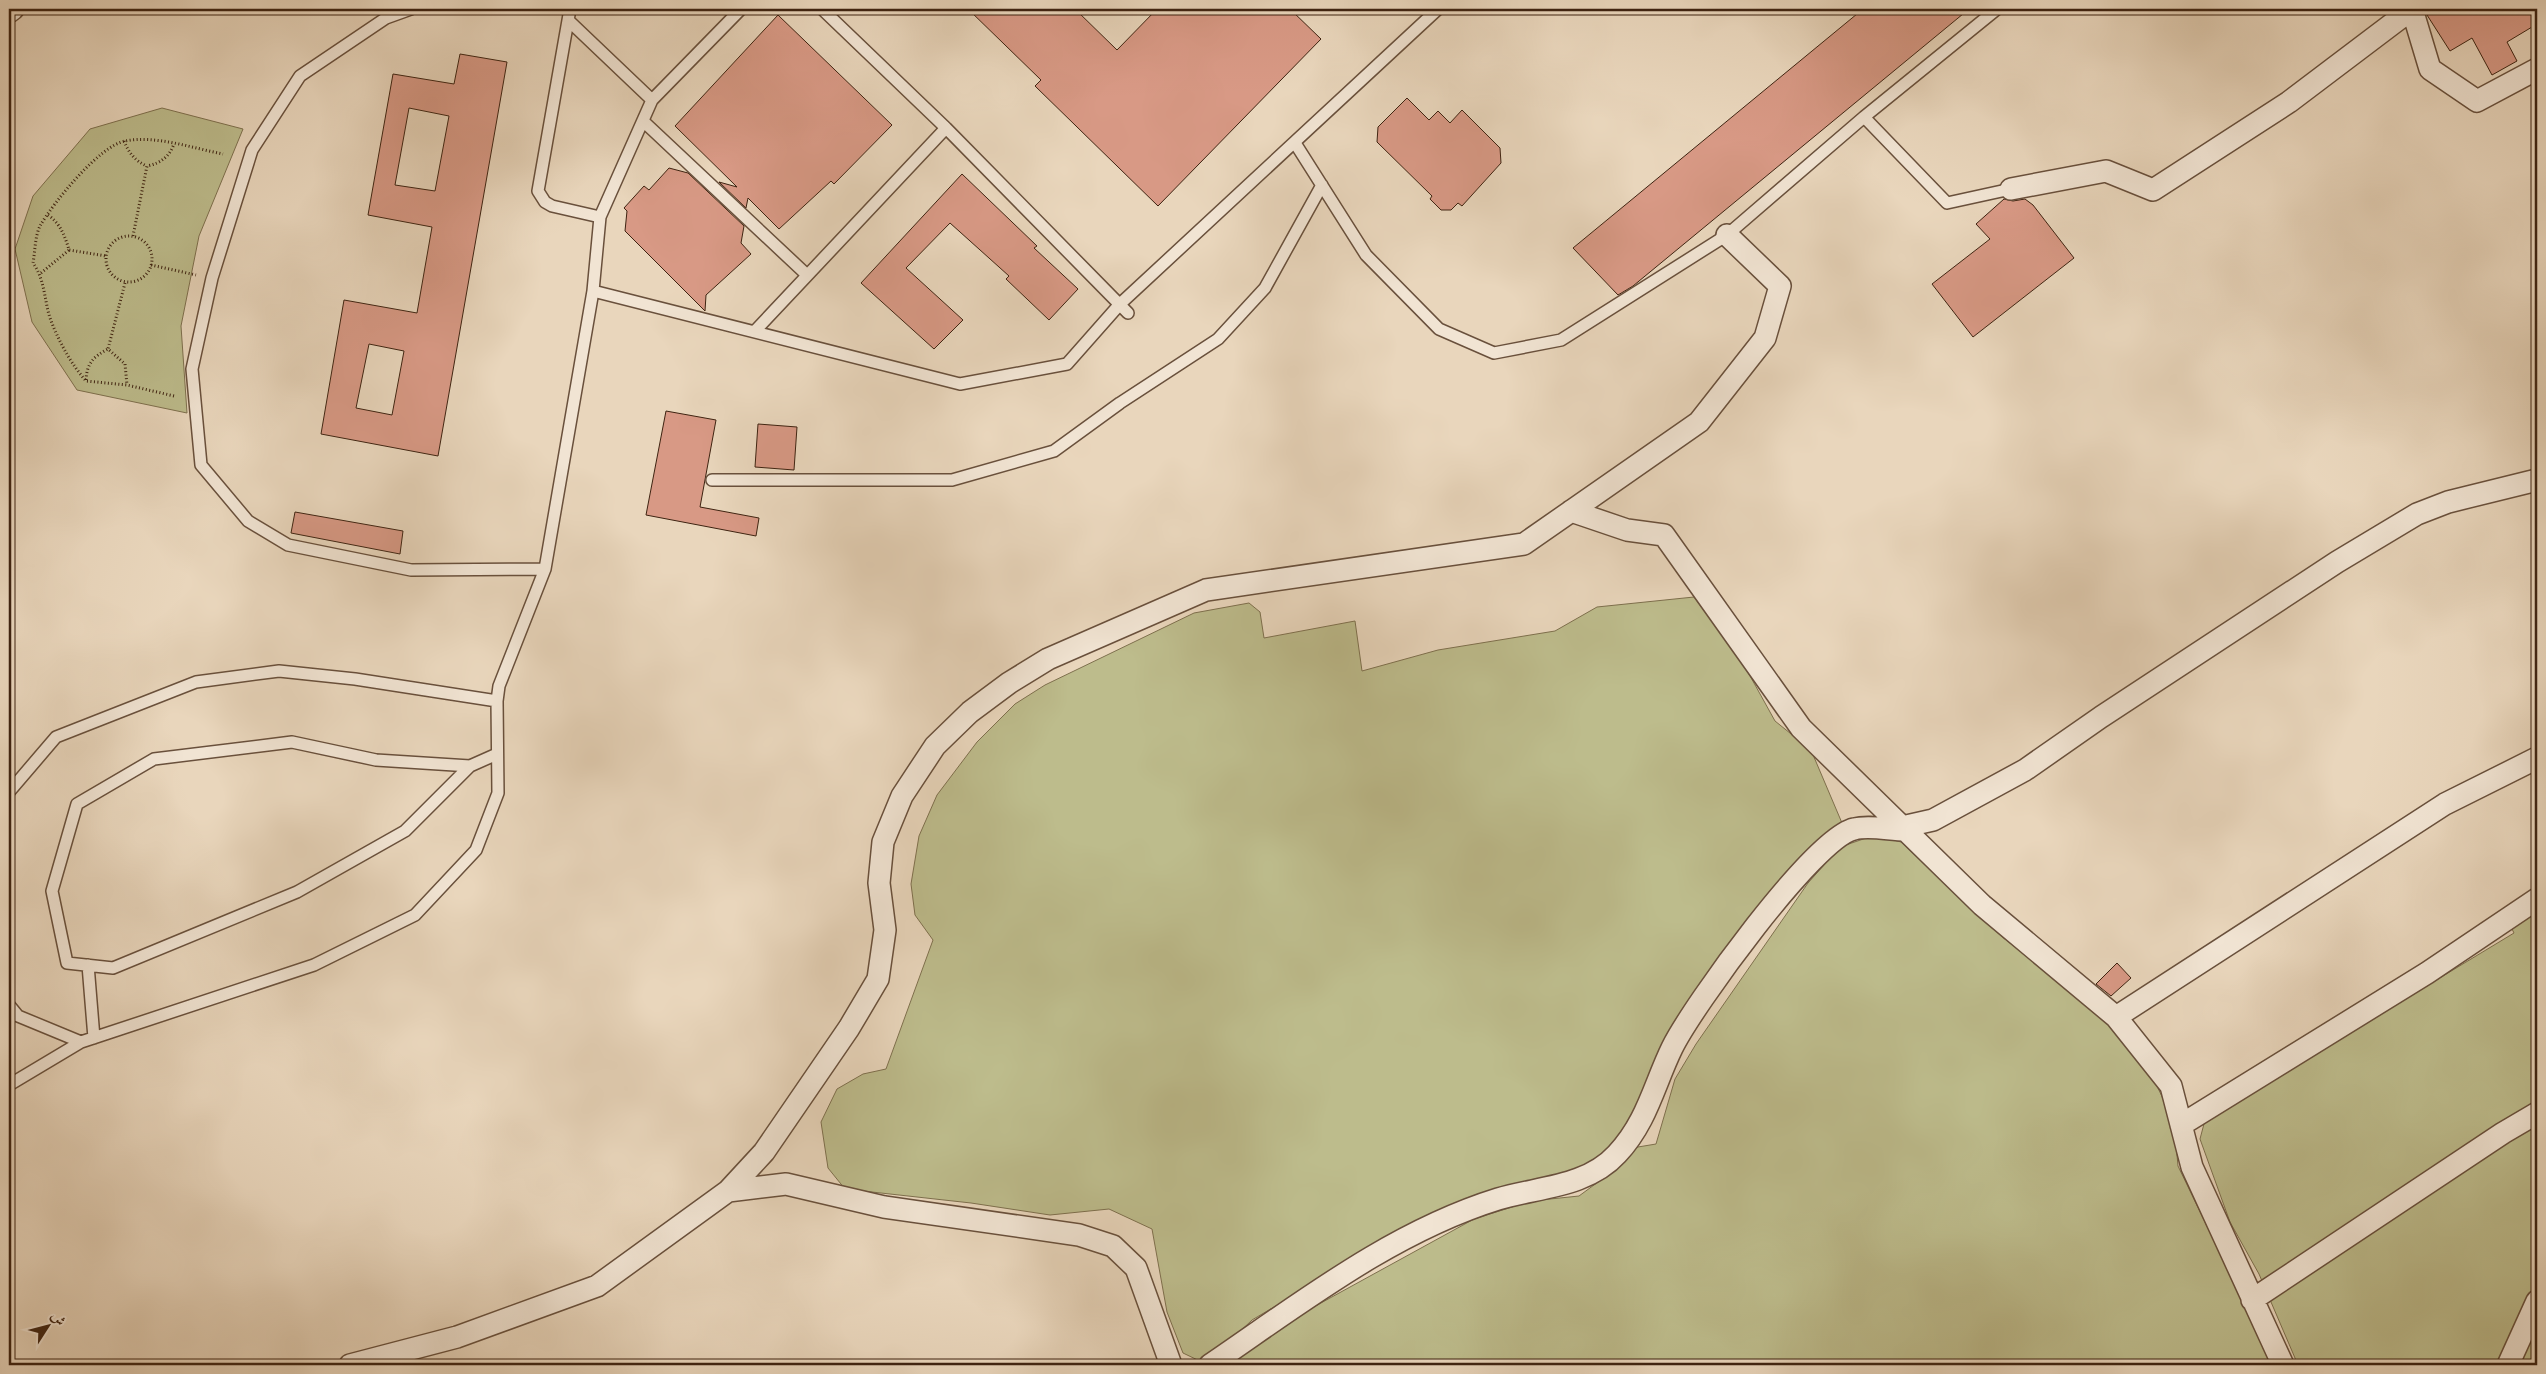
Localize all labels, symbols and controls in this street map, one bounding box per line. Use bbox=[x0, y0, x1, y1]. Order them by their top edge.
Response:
north arrow bbox=[22, 1302, 72, 1352]
text: ش bbox=[47, 1307, 70, 1329]

